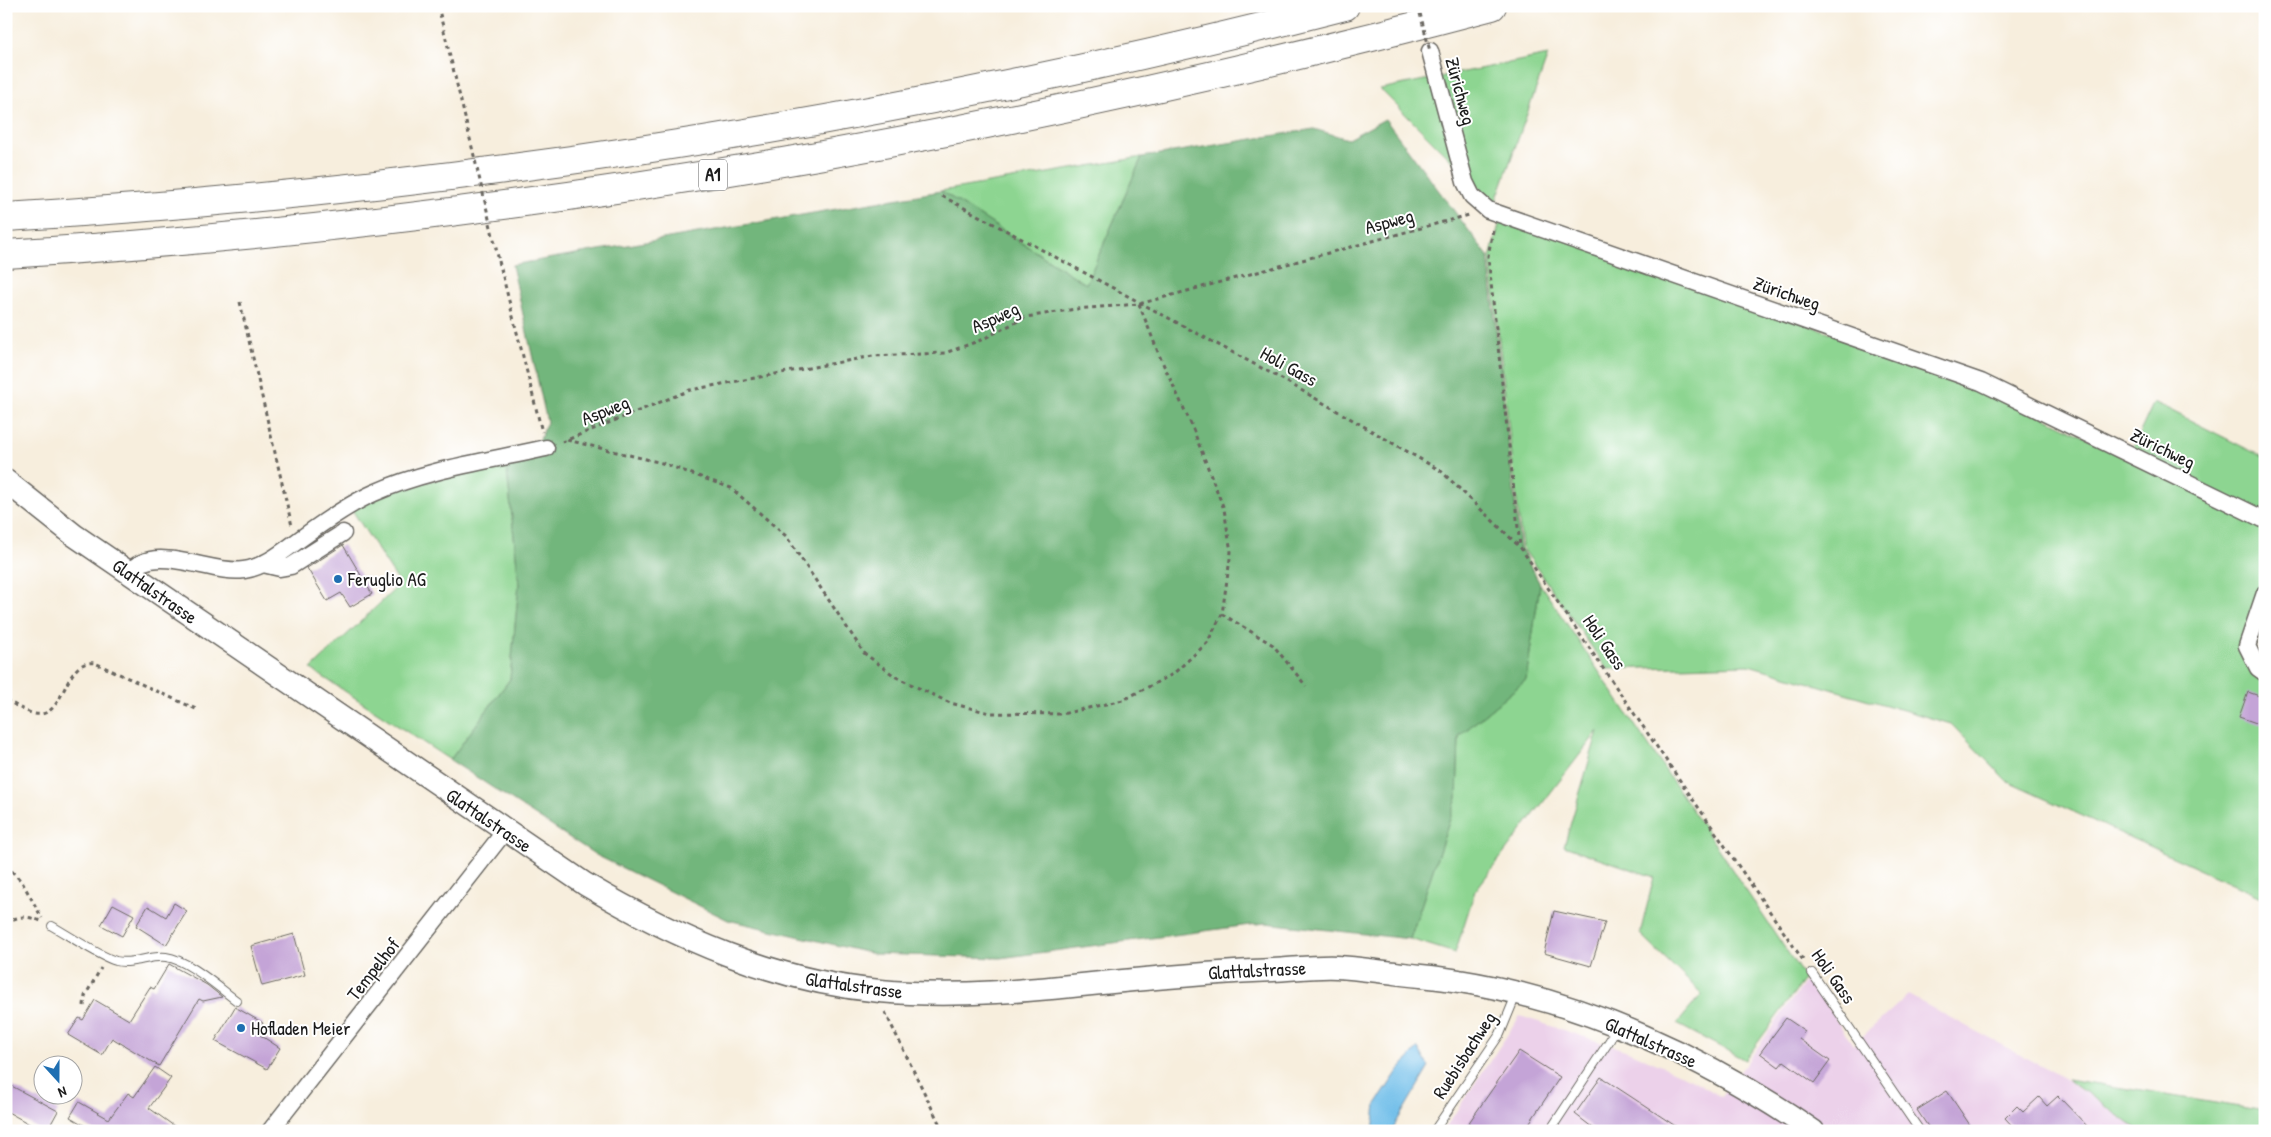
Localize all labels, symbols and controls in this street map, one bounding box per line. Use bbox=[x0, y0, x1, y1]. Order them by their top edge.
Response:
street label: Zürichweg bbox=[1440, 54, 1482, 128]
road number: A1 bbox=[699, 160, 727, 190]
street label: Aspweg bbox=[1362, 202, 1416, 240]
street label: Zürichweg bbox=[1750, 269, 1824, 317]
street label: Aspweg bbox=[967, 295, 1023, 339]
street label: Holi Gass bbox=[1256, 340, 1322, 392]
street label: Aspweg bbox=[577, 389, 633, 431]
street label: Zürichweg bbox=[2126, 421, 2200, 475]
street label: Glattalstrasse bbox=[107, 552, 203, 630]
place label: Feruglio AG bbox=[347, 566, 426, 592]
marker: Feruglio AG bbox=[332, 573, 344, 585]
street label: Holi Gass bbox=[1577, 609, 1633, 675]
street label: Glattalstrasse bbox=[441, 782, 537, 858]
street label: Tempelhof bbox=[340, 932, 406, 1006]
street label: Holi Gass bbox=[1806, 943, 1862, 1009]
street label: Glattalstrasse bbox=[1207, 954, 1307, 986]
street label: Glattalstrasse bbox=[804, 965, 905, 1005]
street label: Ruebisbachweg bbox=[1426, 1007, 1502, 1103]
street label: Glattalstrasse bbox=[1601, 1010, 1701, 1074]
place label: Hofladen Meier bbox=[251, 1015, 351, 1041]
marker: Hofladen Meier bbox=[235, 1022, 247, 1034]
north arrow bbox=[32, 1054, 82, 1104]
text: N bbox=[55, 1082, 70, 1103]

